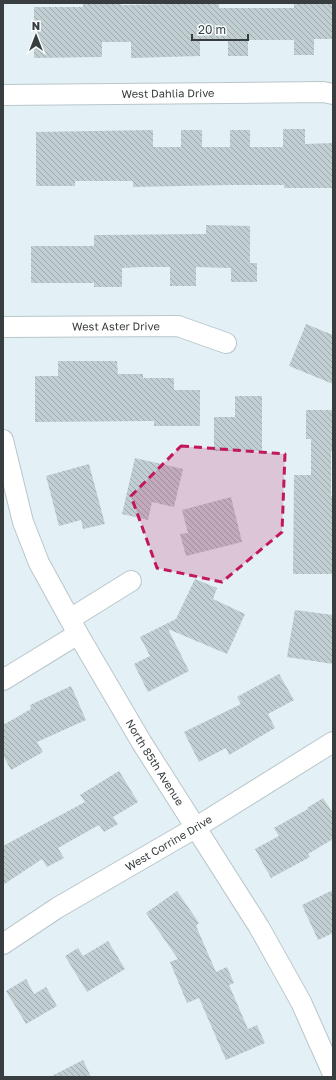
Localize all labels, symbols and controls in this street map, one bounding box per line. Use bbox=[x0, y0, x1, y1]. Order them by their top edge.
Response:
north arrow bbox=[16, 16, 56, 56]
scale bar bbox=[192, 16, 248, 42]
text: N bbox=[32, 19, 40, 32]
text: 20 m bbox=[198, 22, 226, 37]
street label: West Dahlia Drive bbox=[121, 86, 215, 100]
street label: West Aster Drive bbox=[72, 319, 160, 333]
street label: North 85th Avenue bbox=[123, 717, 187, 808]
street label: West Corrine Drive bbox=[123, 812, 214, 873]

